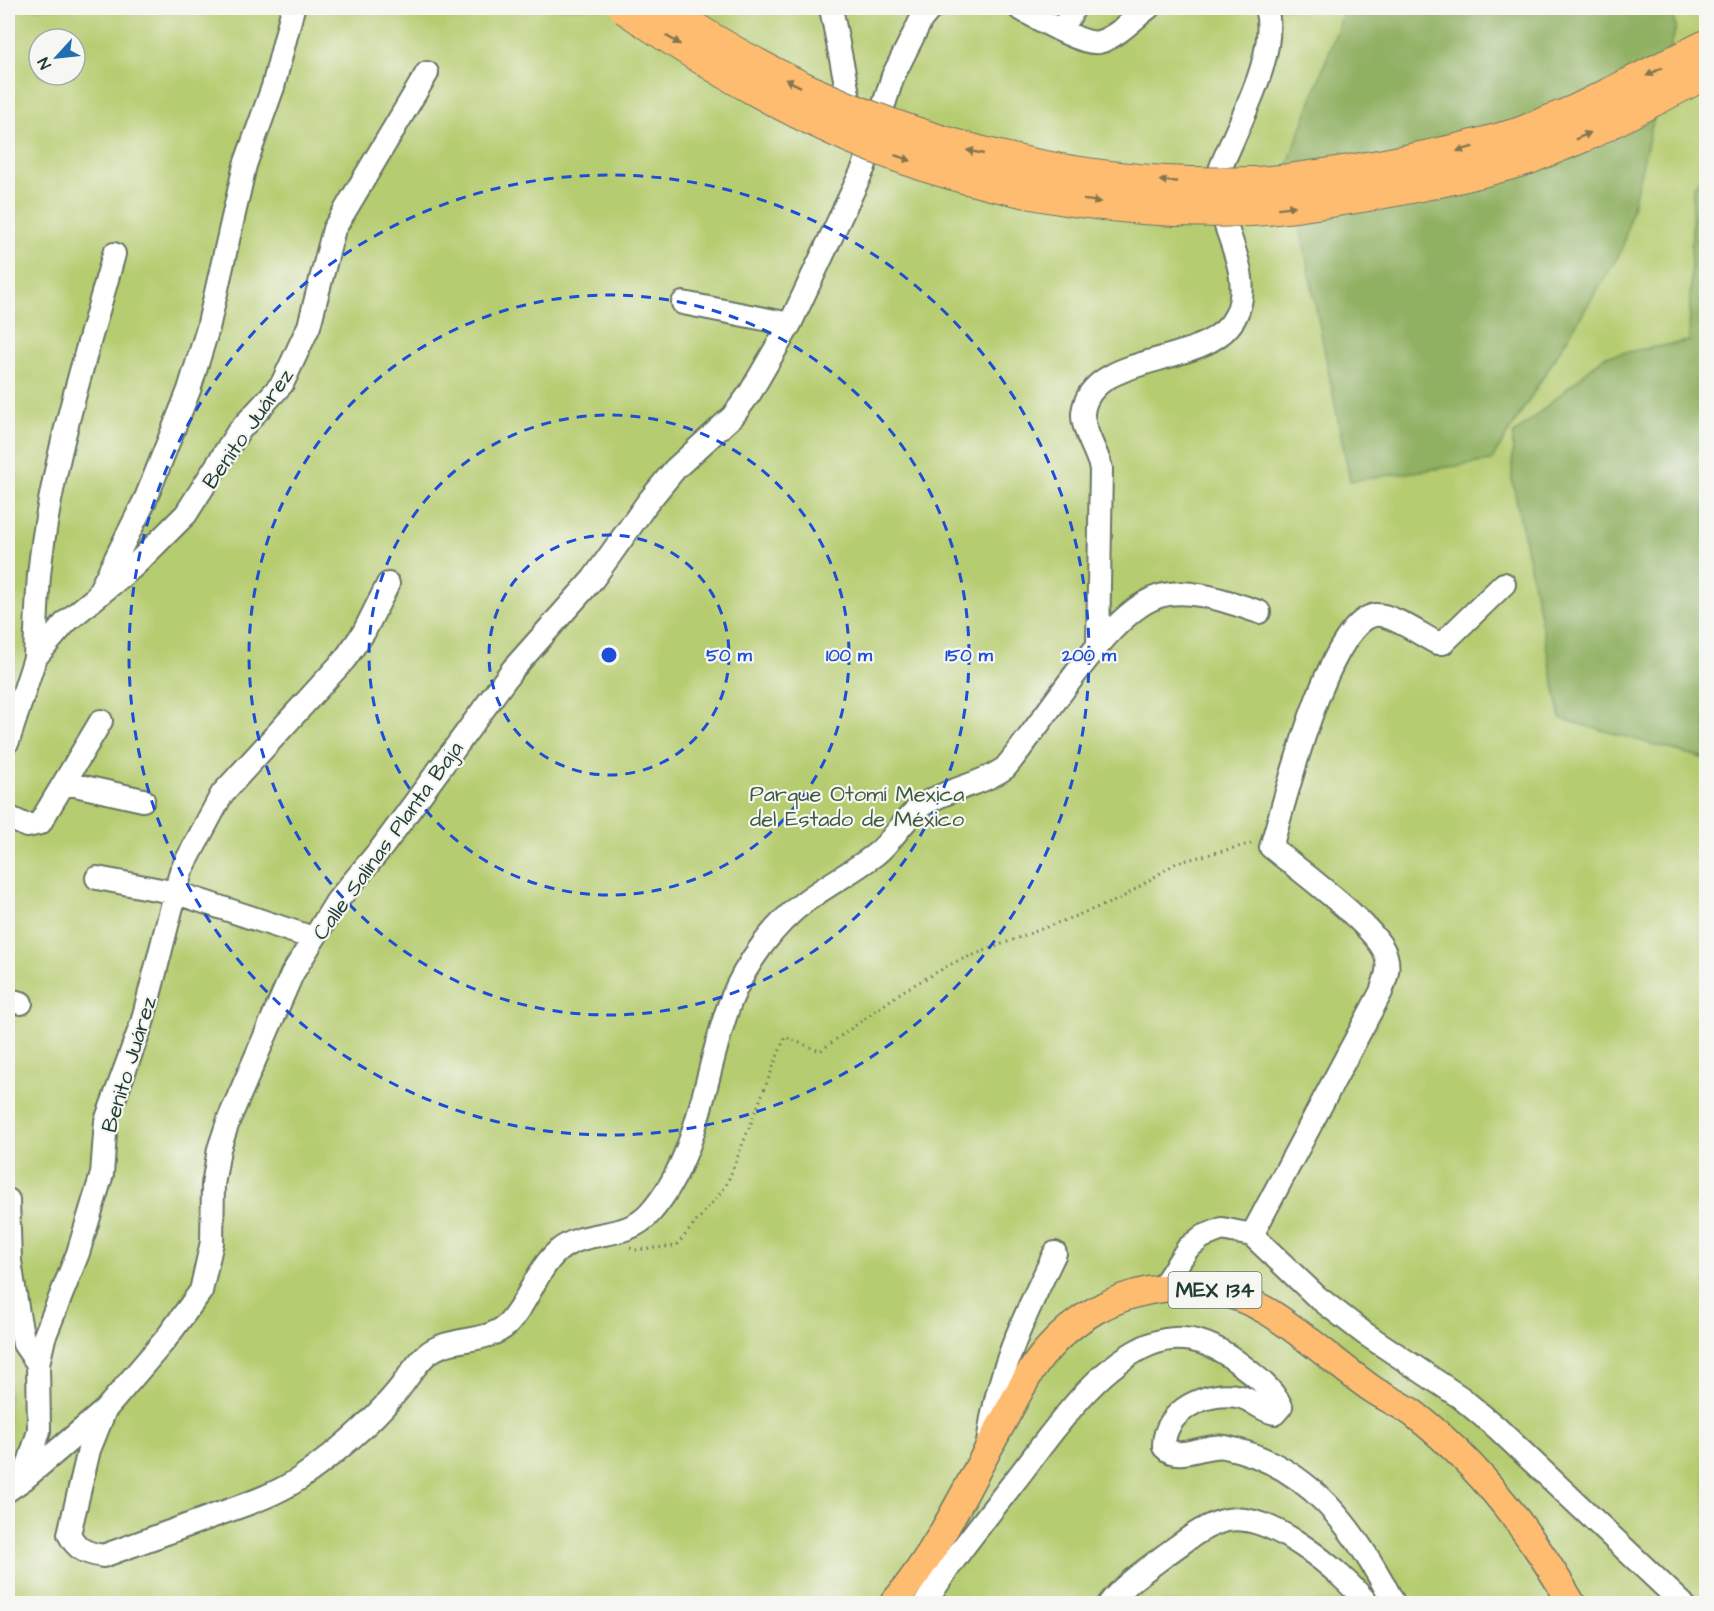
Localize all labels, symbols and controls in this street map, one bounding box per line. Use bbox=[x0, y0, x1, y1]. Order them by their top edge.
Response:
north arrow bbox=[27, 27, 87, 87]
one-way arrow bbox=[665, 35, 681, 46]
text: N bbox=[32, 54, 57, 73]
one-way arrow bbox=[1646, 67, 1663, 77]
one-way arrow bbox=[784, 79, 802, 89]
one-way arrow bbox=[1574, 132, 1591, 141]
one-way arrow bbox=[1455, 145, 1473, 154]
one-way arrow bbox=[966, 146, 984, 156]
one-way arrow bbox=[894, 153, 912, 163]
one-way arrow bbox=[1158, 177, 1177, 186]
one-way arrow bbox=[1083, 196, 1102, 205]
one-way arrow bbox=[1277, 202, 1296, 211]
street label: Benito Juárez bbox=[195, 362, 301, 495]
text: 50 m bbox=[706, 643, 753, 668]
text: 100 m bbox=[826, 643, 873, 668]
text: 150 m bbox=[945, 643, 994, 668]
text: 200 m bbox=[1061, 643, 1117, 668]
centre of rings bbox=[599, 645, 619, 665]
street label: Calle Salinas Planta Baja bbox=[305, 735, 471, 947]
park label: Parque Otomí Mexica del Estado de México bbox=[750, 779, 965, 835]
street label: Benito Juárez bbox=[94, 992, 165, 1136]
road number: MEX 134 bbox=[1168, 1272, 1262, 1308]

